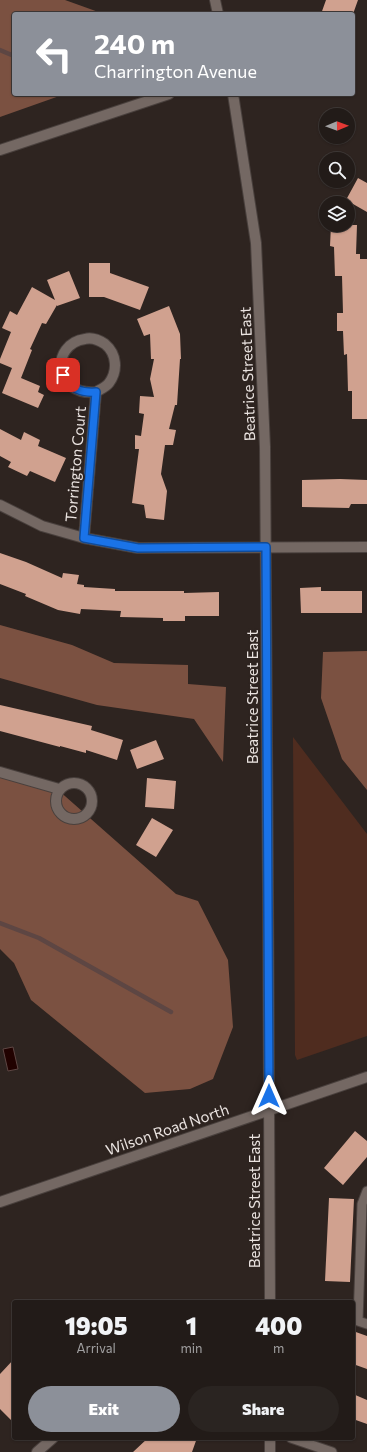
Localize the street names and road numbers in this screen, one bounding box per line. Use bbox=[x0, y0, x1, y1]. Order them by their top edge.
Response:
street label: Beatrice Street East bbox=[236, 306, 258, 442]
street label: Torrington Court bbox=[61, 405, 89, 523]
street label: Beatrice Street East bbox=[243, 630, 261, 764]
street label: Wilson Road North bbox=[103, 1099, 231, 1159]
street label: Beatrice Street East bbox=[245, 1134, 263, 1268]

